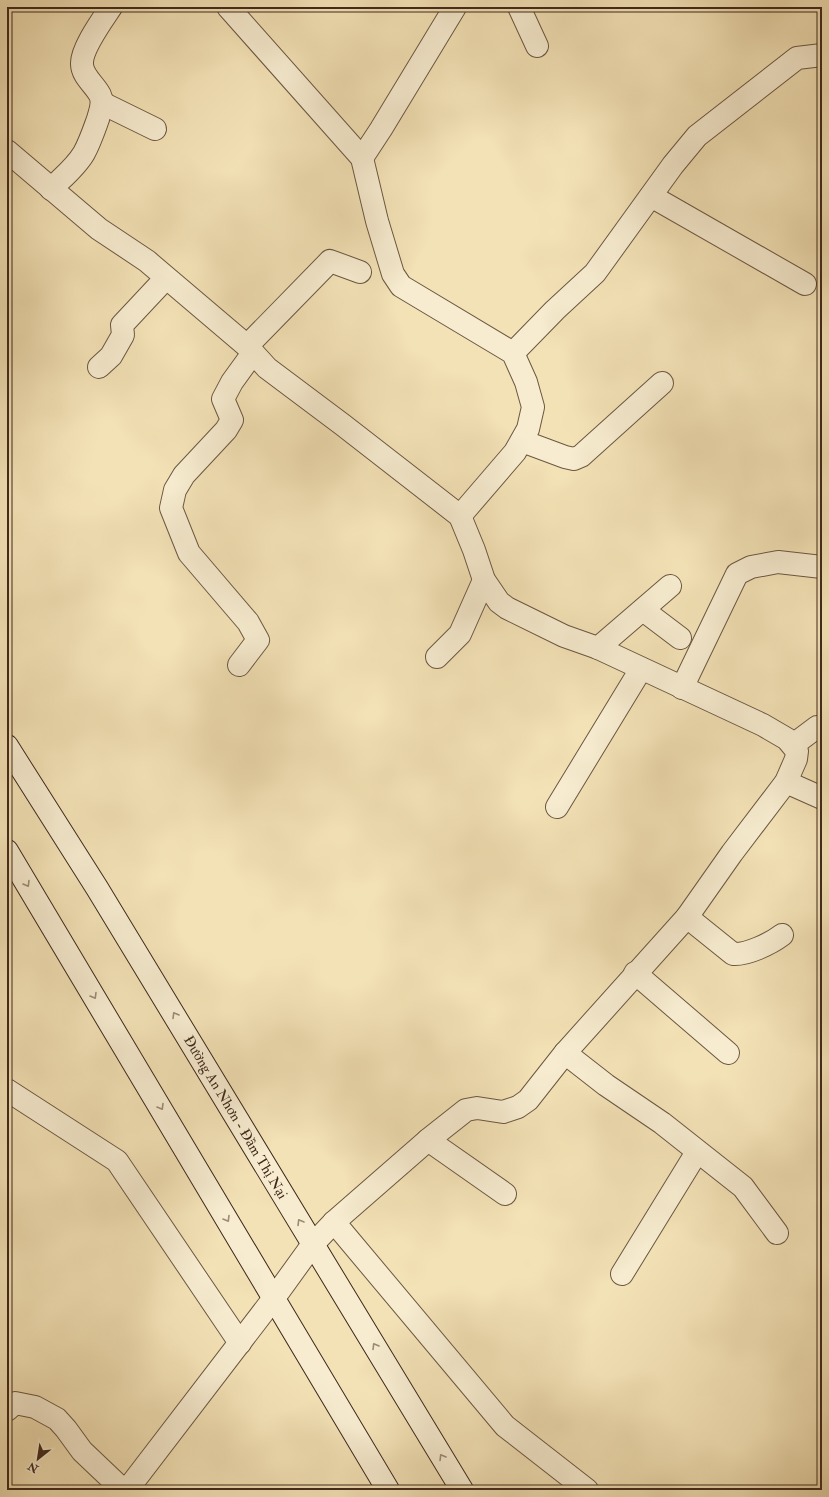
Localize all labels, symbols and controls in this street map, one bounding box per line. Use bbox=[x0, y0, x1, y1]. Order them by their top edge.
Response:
one-way arrow bbox=[23, 880, 30, 887]
one-way arrow bbox=[90, 992, 97, 999]
one-way arrow bbox=[172, 1012, 179, 1019]
street label: Đường An Nhơn - Đầm Thị Nại bbox=[180, 1033, 291, 1202]
one-way arrow bbox=[156, 1103, 163, 1110]
one-way arrow bbox=[222, 1215, 230, 1222]
one-way arrow bbox=[297, 1219, 305, 1226]
one-way arrow bbox=[372, 1343, 379, 1350]
north arrow bbox=[18, 1439, 58, 1479]
one-way arrow bbox=[439, 1454, 447, 1461]
text: N bbox=[25, 1459, 42, 1476]

